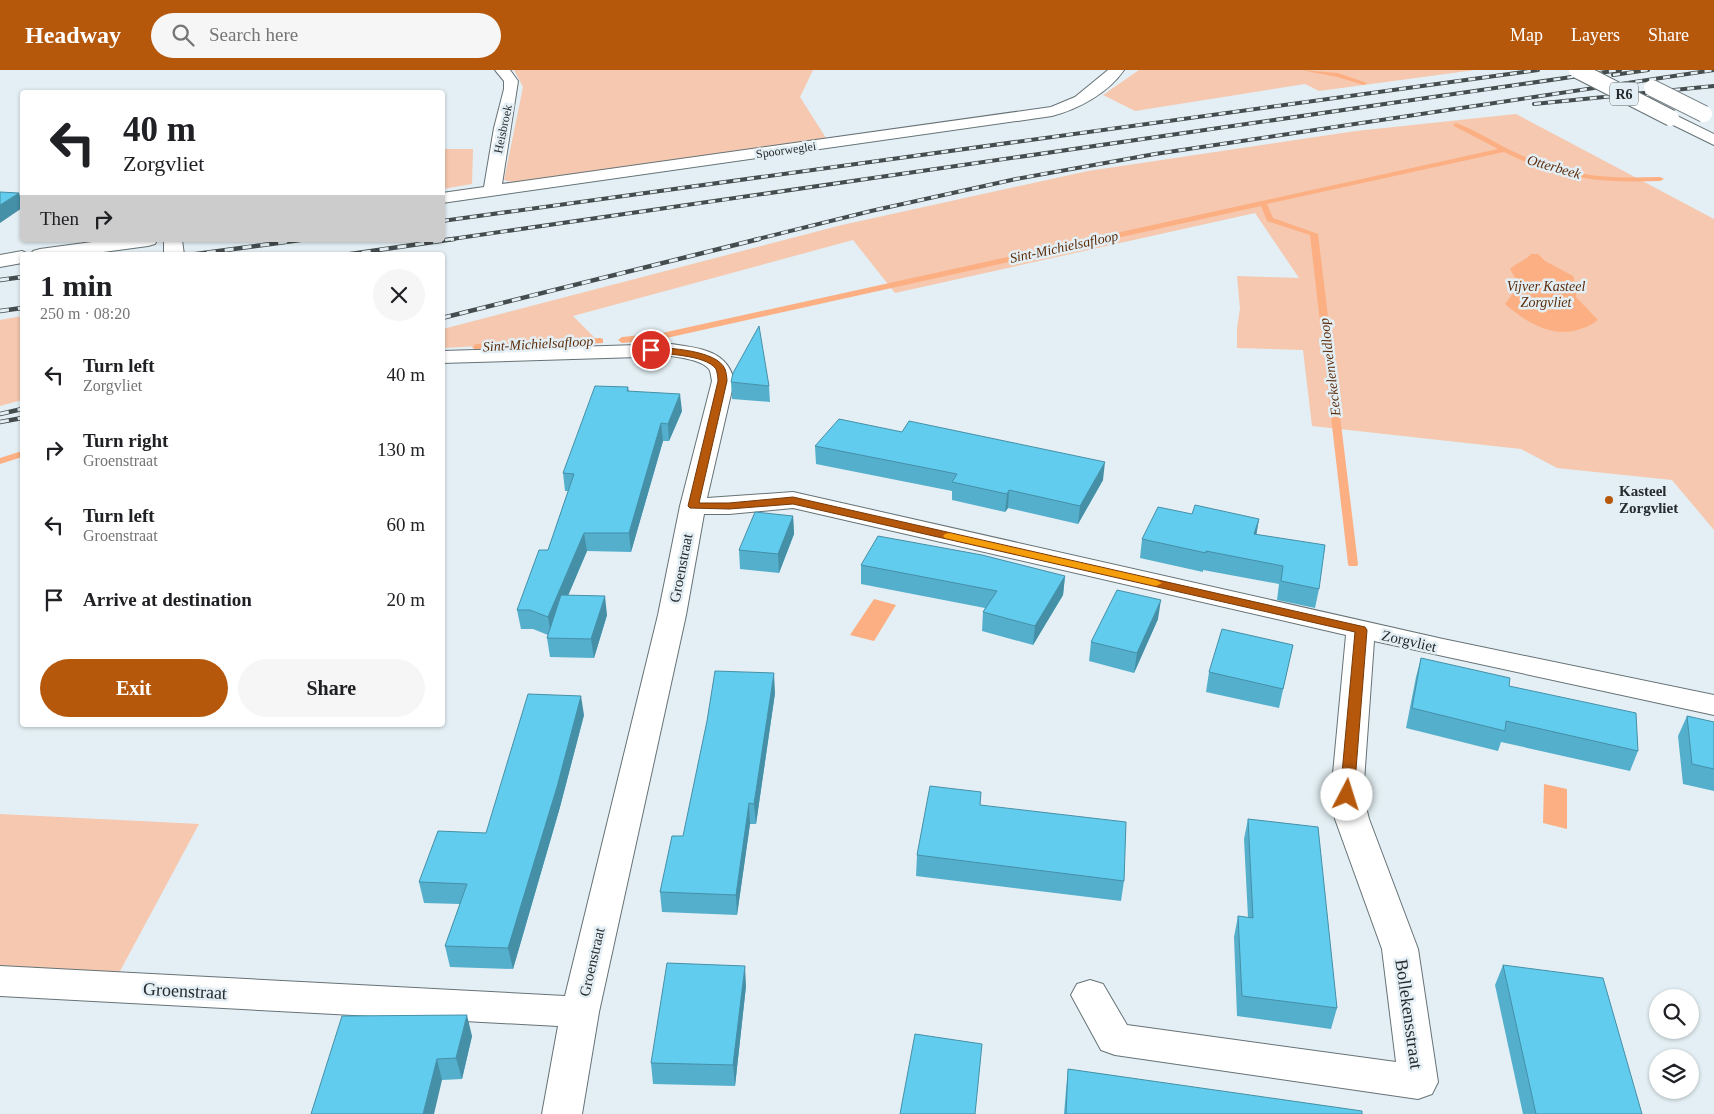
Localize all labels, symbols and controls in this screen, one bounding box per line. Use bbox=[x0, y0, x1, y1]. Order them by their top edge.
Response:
search box bbox=[151, 13, 501, 58]
icon: search bbox=[169, 21, 197, 49]
text: Headway bbox=[25, 22, 121, 48]
text: Search here bbox=[209, 24, 298, 45]
text: Map bbox=[1510, 25, 1543, 45]
text: Layers bbox=[1571, 25, 1620, 45]
text: Share bbox=[1648, 25, 1689, 45]
road number: R6 bbox=[1610, 82, 1638, 106]
street label: Heisbroek bbox=[491, 103, 515, 155]
icon: left bbox=[40, 110, 105, 175]
text: 40 m bbox=[123, 110, 196, 149]
street label: Spoorweglei bbox=[755, 139, 818, 161]
text: Zorgvliet bbox=[123, 151, 204, 176]
water label: Otterbeek bbox=[1525, 152, 1583, 182]
icon: right bbox=[89, 205, 117, 233]
text: Then bbox=[40, 208, 79, 229]
water label: Sint-Michielsafloop bbox=[1008, 228, 1120, 266]
text: 1 min bbox=[40, 269, 113, 302]
button: close bbox=[373, 269, 425, 321]
water label: Vijver Kasteel Zorgvliet bbox=[1507, 279, 1585, 310]
text: 250 m · 08:20 bbox=[40, 305, 130, 322]
water label: Eeckelenveldloop bbox=[1317, 317, 1344, 418]
pin bbox=[630, 329, 672, 371]
water label: Sint-Michielsafloop bbox=[482, 334, 594, 354]
icon: arrive bbox=[637, 336, 665, 364]
text: Turn left bbox=[83, 355, 155, 376]
icon: left bbox=[40, 361, 68, 389]
text: 40 m bbox=[386, 364, 425, 385]
text: Zorgvliet bbox=[83, 377, 142, 394]
text: Turn right bbox=[83, 430, 168, 451]
icon: right bbox=[40, 436, 68, 464]
text: 130 m bbox=[377, 439, 425, 460]
text: Groenstraat bbox=[83, 452, 158, 469]
place label: Kasteel Zorgvliet bbox=[1619, 483, 1678, 516]
marker: Kasteel Zorgvliet bbox=[1603, 494, 1615, 506]
text: Turn left bbox=[83, 505, 155, 526]
icon: left bbox=[40, 511, 68, 539]
text: 60 m bbox=[386, 514, 425, 535]
text: Groenstraat bbox=[83, 527, 158, 544]
street label: Groenstraat bbox=[666, 531, 696, 604]
icon: arrive bbox=[40, 586, 68, 614]
text: Arrive at destination bbox=[83, 589, 252, 610]
text: 20 m bbox=[386, 589, 425, 610]
street label: Zorgvliet bbox=[1380, 627, 1439, 655]
button: Exit bbox=[40, 659, 228, 717]
button: Share bbox=[238, 659, 425, 717]
position arrow bbox=[1320, 768, 1372, 820]
street label: Groenstraat bbox=[576, 925, 608, 998]
street label: Bollekensstraat bbox=[1391, 958, 1427, 1070]
street label: Groenstraat bbox=[143, 979, 227, 1003]
map controls bbox=[1649, 989, 1699, 1099]
button: search bbox=[1649, 989, 1699, 1039]
button: layers bbox=[1649, 1049, 1699, 1099]

